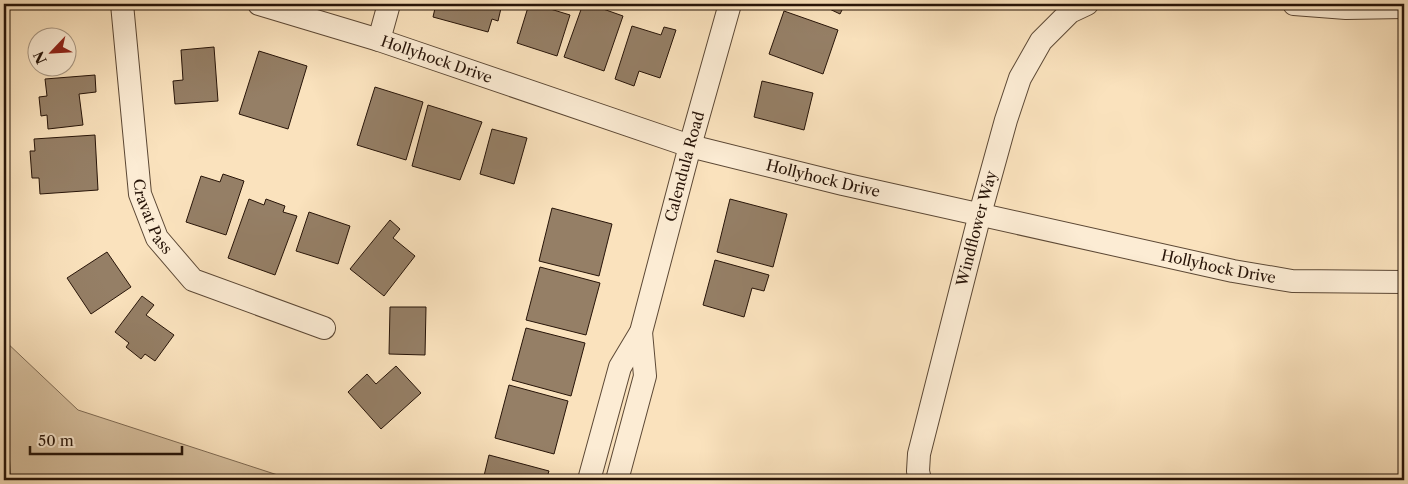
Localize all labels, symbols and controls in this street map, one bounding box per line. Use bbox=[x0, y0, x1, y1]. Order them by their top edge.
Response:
north arrow bbox=[28, 28, 78, 78]
street label: Hollyhock Drive bbox=[378, 31, 495, 87]
text: N bbox=[29, 48, 51, 67]
street label: Calendula Road bbox=[660, 109, 708, 224]
street label: Hollyhock Drive bbox=[764, 155, 882, 201]
street label: Windflower Way bbox=[952, 168, 1001, 289]
street label: Cravat Pass bbox=[130, 178, 177, 258]
street label: Hollyhock Drive bbox=[1159, 245, 1277, 287]
scale bar bbox=[30, 424, 182, 456]
text: 50 m bbox=[38, 431, 74, 450]

